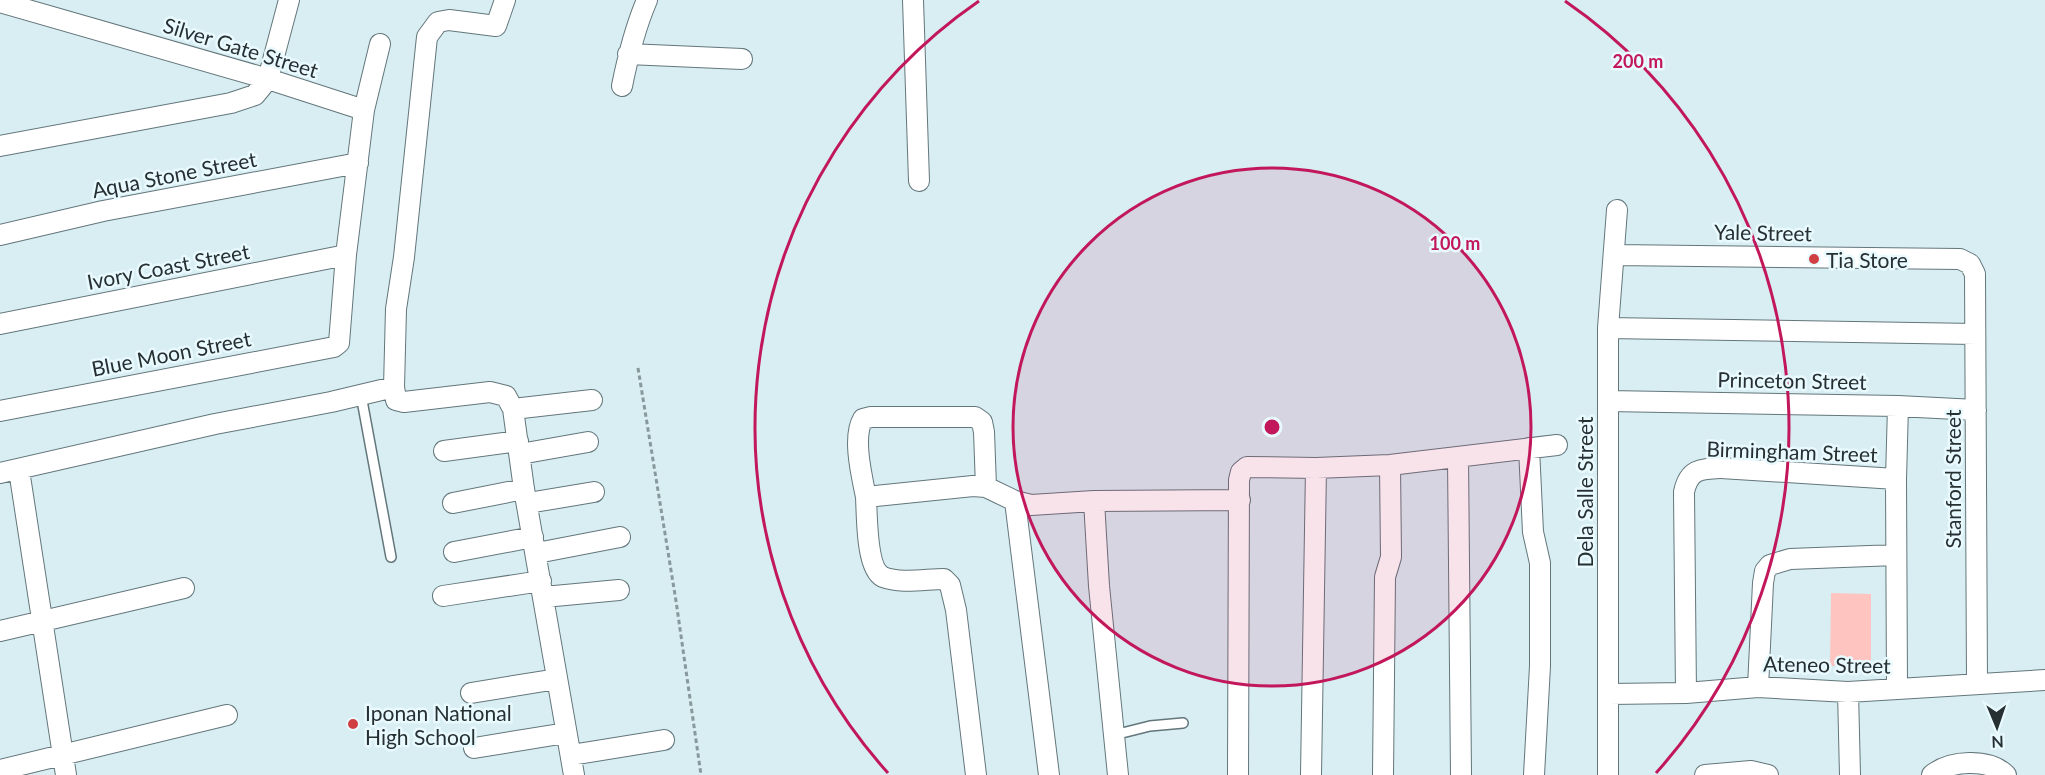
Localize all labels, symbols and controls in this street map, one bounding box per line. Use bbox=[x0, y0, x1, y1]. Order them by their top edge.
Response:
street label: Silver Gate Street bbox=[161, 12, 322, 83]
text: 200 m bbox=[1613, 50, 1663, 72]
street label: Aqua Stone Street bbox=[90, 146, 259, 202]
street label: Yale Street bbox=[1714, 219, 1813, 245]
text: 100 m bbox=[1430, 232, 1480, 254]
street label: Ivory Coast Street bbox=[85, 238, 252, 294]
place label: Tia Store bbox=[1826, 247, 1908, 272]
marker: Tia Store bbox=[1807, 252, 1821, 266]
street label: Blue Moon Street bbox=[89, 325, 253, 381]
street label: Princeton Street bbox=[1717, 366, 1867, 394]
street label: Stanford Street bbox=[1940, 409, 1965, 549]
street label: Dela Salle Street bbox=[1572, 416, 1597, 568]
centre of rings bbox=[1262, 417, 1282, 437]
street label: Birmingham Street bbox=[1706, 436, 1878, 466]
street label: Ateneo Street bbox=[1763, 650, 1891, 678]
north arrow bbox=[1967, 697, 2027, 757]
place label: Iponan National High School bbox=[365, 700, 512, 749]
marker: Iponan National High School bbox=[346, 717, 360, 731]
text: N bbox=[1991, 733, 2004, 752]

